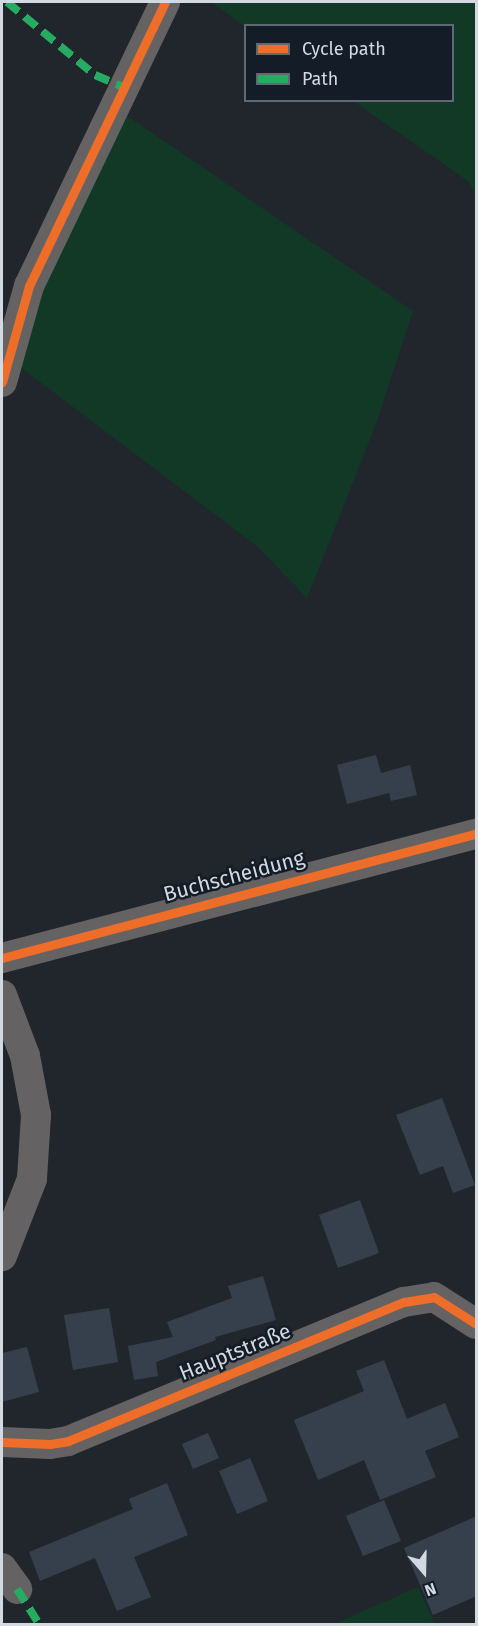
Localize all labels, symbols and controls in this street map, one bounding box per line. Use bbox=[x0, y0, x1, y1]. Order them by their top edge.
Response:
legend bbox=[244, 24, 454, 102]
text: Cycle path bbox=[302, 38, 386, 60]
text: Path bbox=[302, 68, 338, 90]
street label: Buchscheidung bbox=[161, 845, 307, 907]
street label: Hauptstraße bbox=[176, 1318, 294, 1386]
north arrow bbox=[394, 1542, 454, 1602]
text: N bbox=[422, 1579, 439, 1600]

